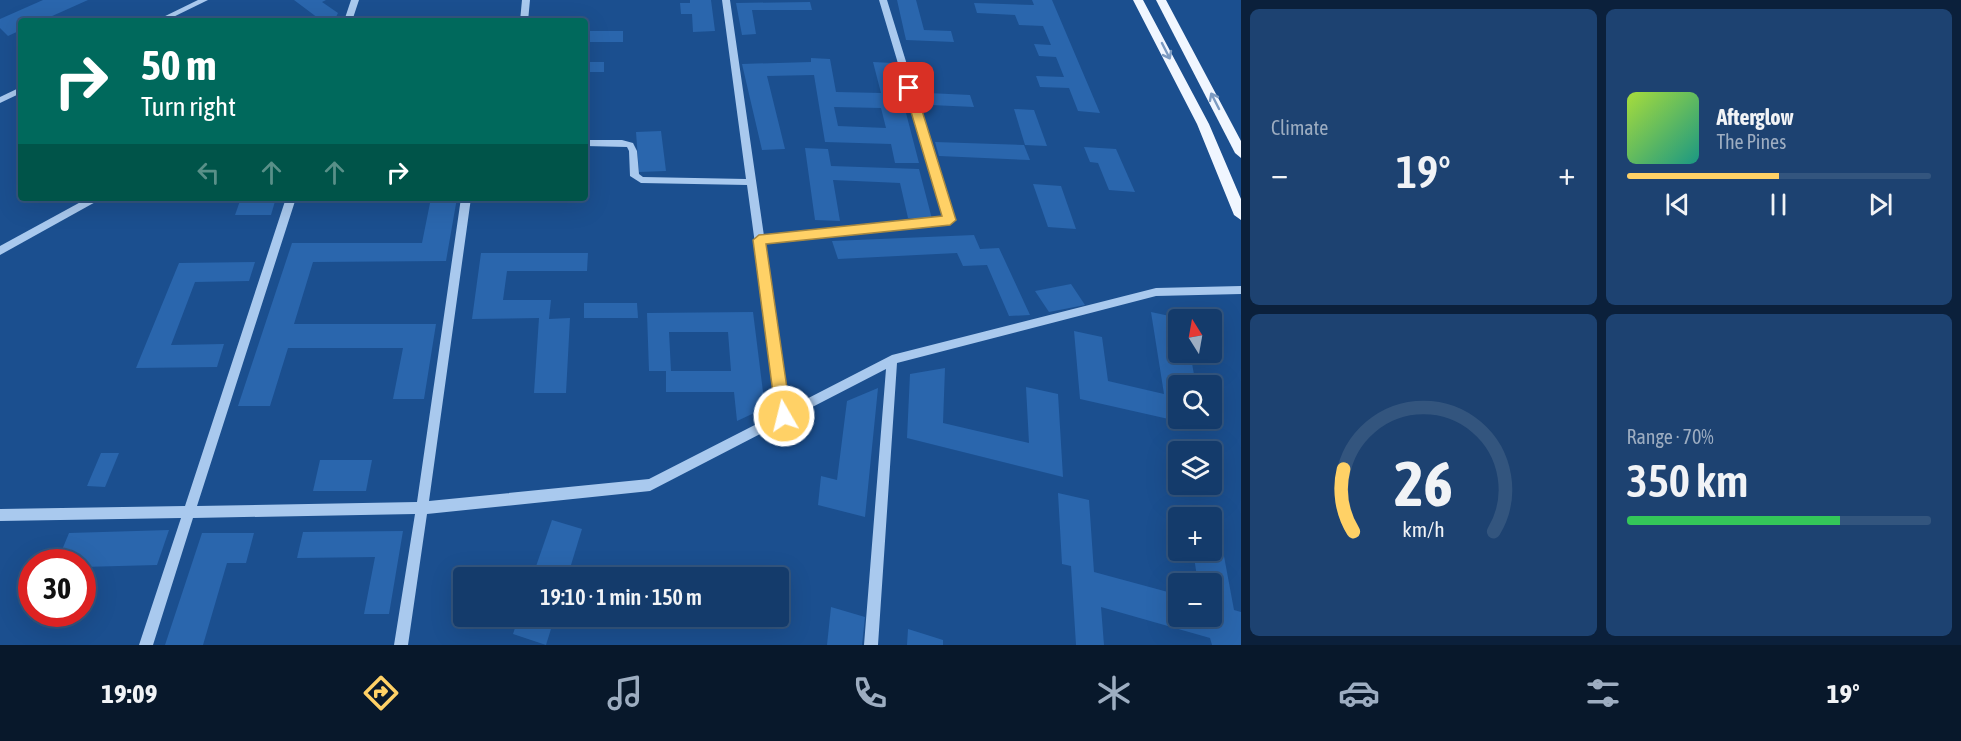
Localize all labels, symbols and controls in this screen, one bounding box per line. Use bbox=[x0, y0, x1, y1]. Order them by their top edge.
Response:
text: 50 m bbox=[141, 41, 216, 89]
icon: right bbox=[42, 42, 120, 120]
one-way arrow bbox=[1161, 42, 1173, 60]
pin bbox=[883, 62, 934, 113]
icon: arrive bbox=[892, 71, 925, 104]
text: Turn right bbox=[141, 91, 236, 122]
one-way arrow bbox=[1209, 92, 1220, 110]
text: Afterglow bbox=[1717, 104, 1794, 130]
text: Climate bbox=[1271, 116, 1328, 139]
text: The Pines bbox=[1717, 130, 1786, 153]
text: 19° bbox=[1396, 146, 1451, 198]
text: − bbox=[1271, 154, 1288, 192]
text: + bbox=[1558, 154, 1575, 192]
icon: left bbox=[192, 156, 225, 189]
icon: ahead bbox=[255, 156, 288, 189]
icon: ahead bbox=[318, 156, 351, 189]
icon: right bbox=[381, 156, 414, 189]
icon: previous bbox=[1661, 188, 1694, 221]
icon: pause bbox=[1762, 188, 1795, 221]
icon: next bbox=[1864, 188, 1897, 221]
north arrow bbox=[1168, 309, 1222, 363]
map controls bbox=[1168, 309, 1222, 627]
button: search bbox=[1168, 375, 1222, 429]
position arrow bbox=[752, 384, 816, 448]
text: Range · 70% bbox=[1627, 425, 1714, 448]
button: layers bbox=[1168, 441, 1222, 495]
text: 26 bbox=[1394, 448, 1453, 519]
text: 350 km bbox=[1627, 455, 1748, 507]
button: + bbox=[1168, 507, 1222, 561]
text: km/h bbox=[1402, 517, 1445, 542]
speed limit sign: 30 bbox=[18, 549, 96, 627]
button: − bbox=[1168, 573, 1222, 627]
text: 19:10 · 1 min · 150 m bbox=[540, 584, 702, 610]
icon: directions bbox=[360, 672, 402, 714]
icon: music bbox=[604, 672, 646, 714]
icon: phone bbox=[849, 672, 891, 714]
icon: climate bbox=[1093, 672, 1135, 714]
icon: car bbox=[1338, 672, 1380, 714]
icon: filters bbox=[1582, 672, 1624, 714]
text: 19:09 bbox=[101, 678, 157, 709]
text: 19° bbox=[1827, 678, 1860, 709]

